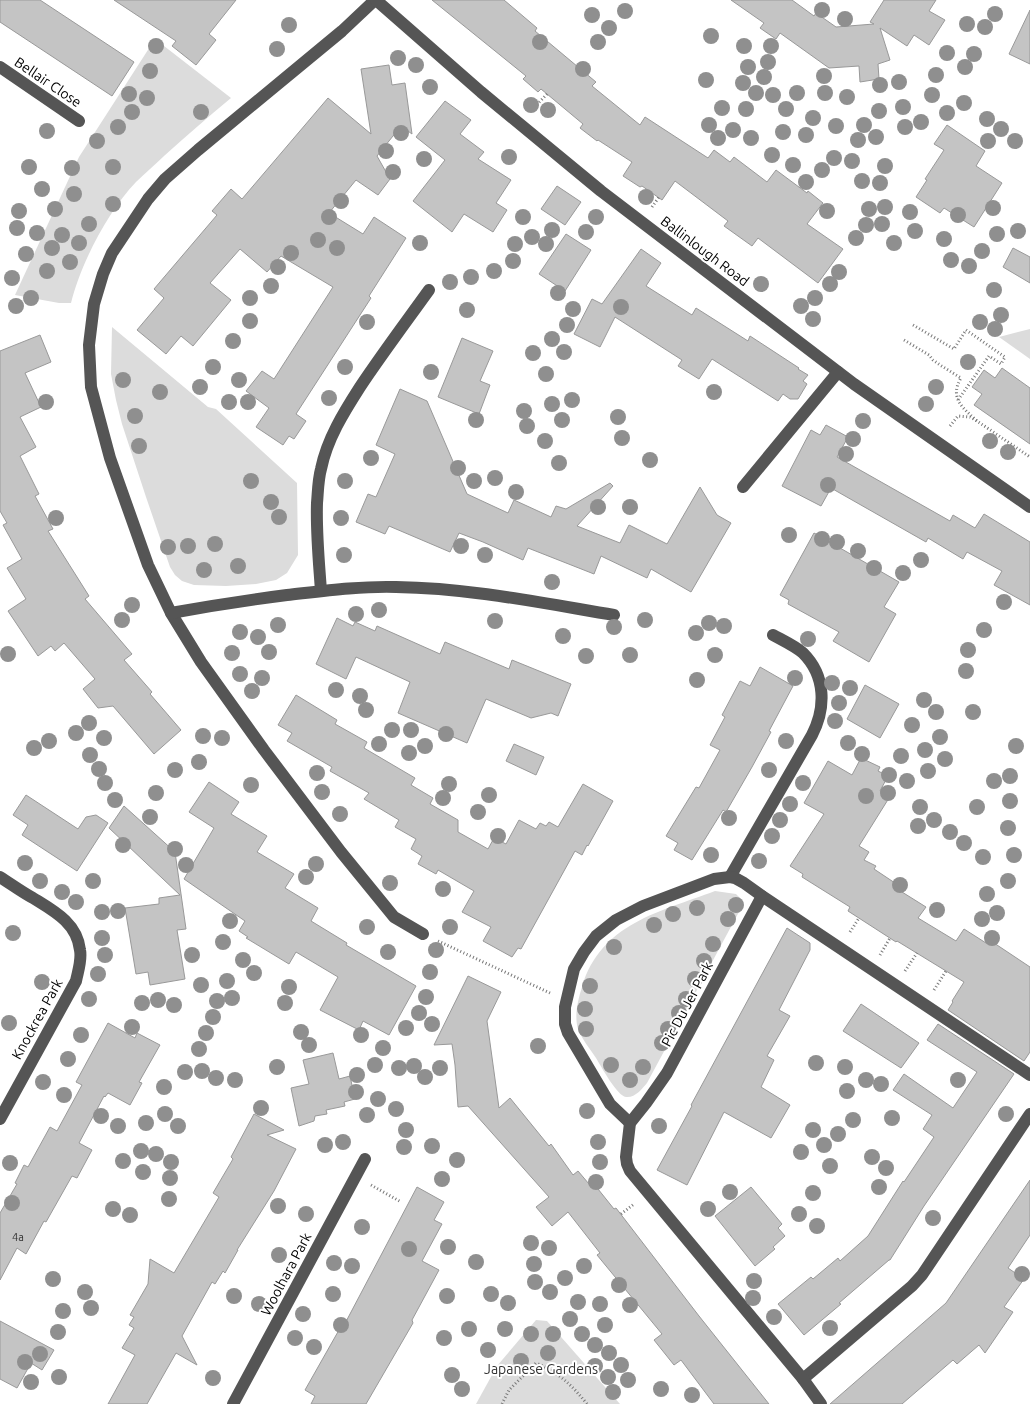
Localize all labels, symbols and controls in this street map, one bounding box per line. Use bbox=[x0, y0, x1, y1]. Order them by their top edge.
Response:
street label: Bellair Close bbox=[11, 54, 85, 110]
street label: Ballinlough Road bbox=[658, 213, 752, 289]
street label: Pic Du Jer Park bbox=[658, 959, 716, 1049]
street label: Knockrea Park bbox=[8, 976, 66, 1062]
street label: Woolhara Park bbox=[257, 1230, 315, 1318]
house number: 4a bbox=[12, 1231, 24, 1243]
park label: Japanese Gardens bbox=[484, 1361, 598, 1377]

